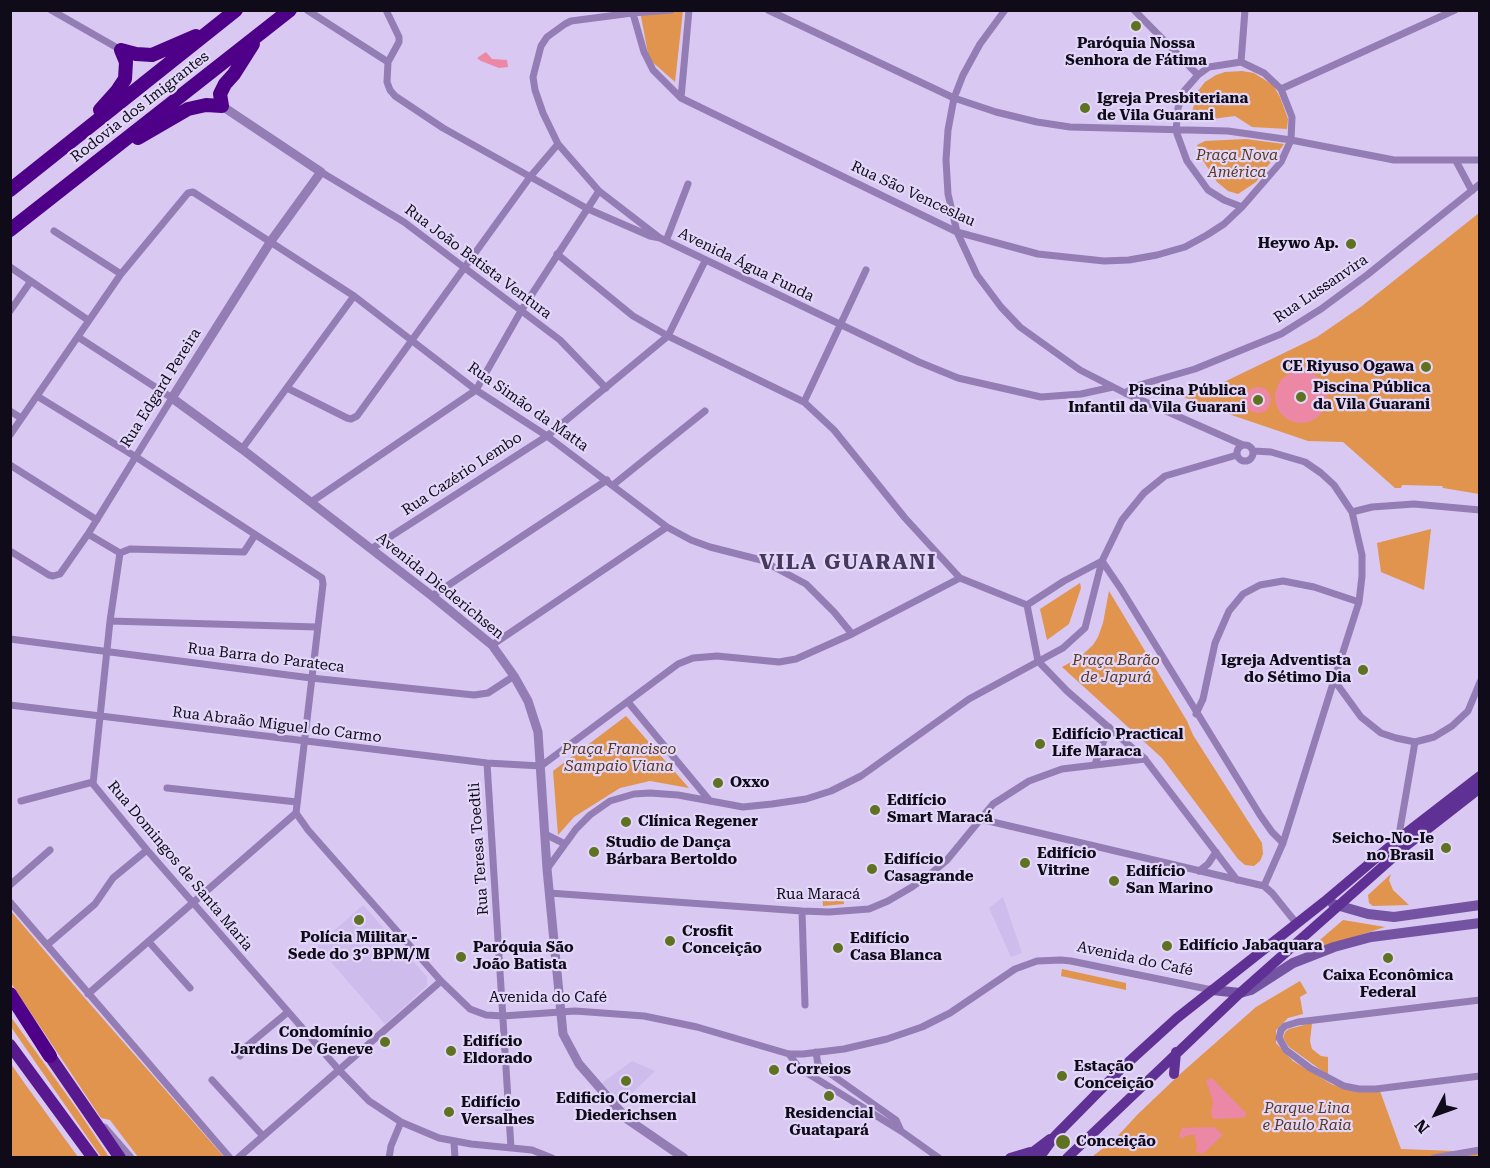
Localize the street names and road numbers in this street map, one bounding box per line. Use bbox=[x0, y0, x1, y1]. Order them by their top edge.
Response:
street label: Rodovia dos Imigrantes bbox=[67, 47, 213, 167]
street label: Rua São Venceslau bbox=[848, 157, 978, 231]
street label: Rua João Batista Ventura bbox=[401, 201, 555, 323]
street label: Avenida Água Funda bbox=[675, 224, 817, 306]
street label: Rua Lussanvira bbox=[1271, 251, 1371, 327]
street label: Rua Edgard Pereira bbox=[117, 325, 205, 451]
street label: Rua Simão da Matta bbox=[464, 359, 592, 455]
street label: Rua Cazério Lembo bbox=[399, 428, 525, 520]
street label: Avenida Diederichsen bbox=[372, 529, 508, 643]
street label: Rua Barra do Parateca bbox=[187, 639, 345, 677]
street label: Rua Abraão Miguel do Carmo bbox=[171, 703, 383, 747]
street label: Rua Domingos de Santa Maria bbox=[104, 777, 256, 955]
street label: Rua Teresa Toedtli bbox=[465, 782, 493, 916]
street label: Rua Maracá bbox=[776, 886, 860, 904]
street label: Avenida do Café bbox=[1075, 938, 1195, 980]
street label: Avenida do Café bbox=[489, 989, 607, 1007]

